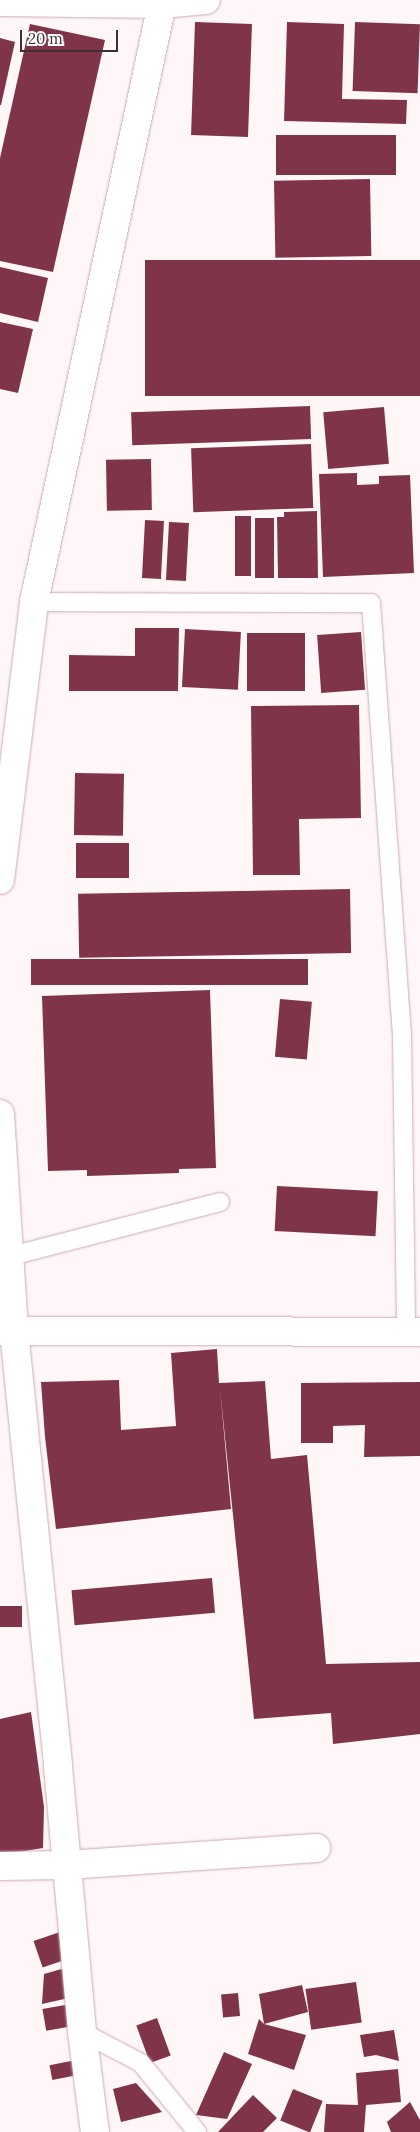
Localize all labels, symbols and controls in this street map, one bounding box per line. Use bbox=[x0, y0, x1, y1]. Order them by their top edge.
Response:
scale bar bbox=[22, 20, 120, 52]
text: 20 m bbox=[28, 29, 63, 48]

